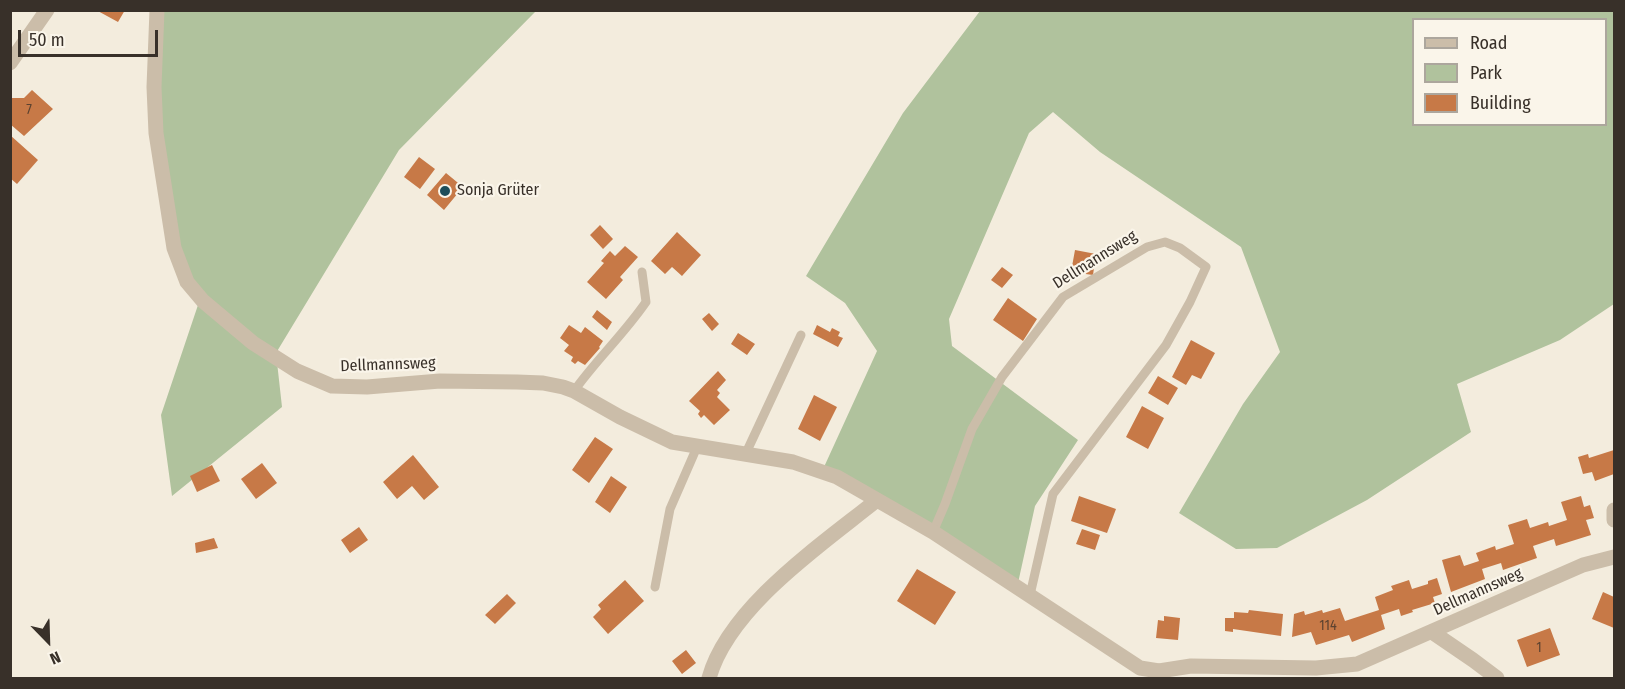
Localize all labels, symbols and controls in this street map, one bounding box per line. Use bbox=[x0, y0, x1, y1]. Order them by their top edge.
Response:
scale bar bbox=[21, 18, 160, 56]
legend bbox=[1412, 18, 1607, 126]
text: 50 m bbox=[29, 29, 65, 51]
text: Road bbox=[1470, 32, 1507, 54]
text: Park bbox=[1470, 62, 1502, 84]
text: Building bbox=[1470, 92, 1531, 114]
house number: 7 bbox=[26, 102, 32, 118]
place label: Sonja Grüter bbox=[457, 181, 539, 201]
marker: Sonja Grüter bbox=[438, 184, 452, 198]
street label: Dellmannsweg bbox=[1050, 227, 1140, 293]
street label: Dellmannsweg bbox=[340, 354, 436, 376]
street label: Dellmannsweg bbox=[1431, 564, 1525, 620]
north arrow bbox=[18, 611, 78, 671]
house number: 114 bbox=[1319, 618, 1337, 634]
house number: 1 bbox=[1536, 640, 1542, 656]
text: N bbox=[47, 647, 63, 669]

